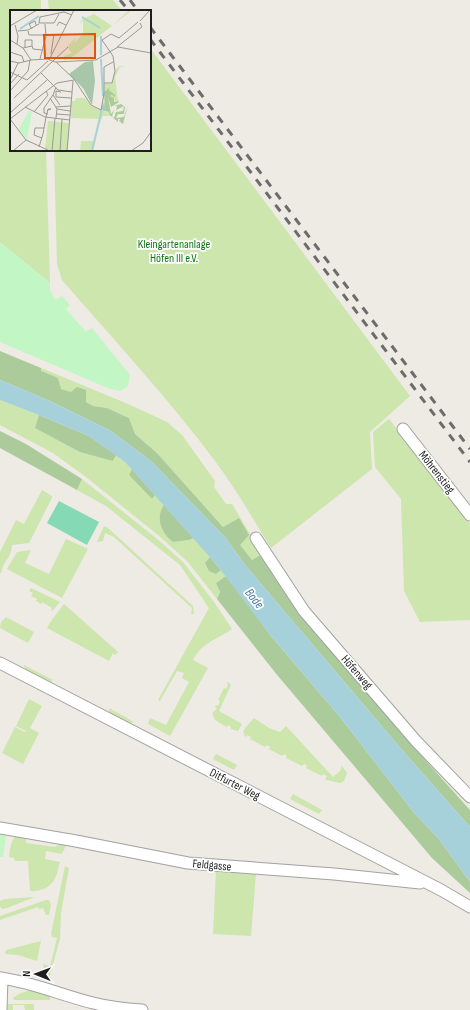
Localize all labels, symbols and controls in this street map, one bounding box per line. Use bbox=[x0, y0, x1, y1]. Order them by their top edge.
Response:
inset map bbox=[10, 10, 151, 151]
park label: Kleingartenanlage Höfen III e.V. bbox=[138, 237, 210, 266]
street label: Möhrenstieg bbox=[415, 448, 458, 497]
water label: Bode bbox=[241, 585, 267, 612]
street label: Höfenweg bbox=[338, 652, 376, 693]
street label: Ditfurter Weg bbox=[207, 765, 263, 804]
street label: Feldgasse bbox=[192, 856, 232, 875]
north arrow bbox=[16, 954, 56, 994]
text: N bbox=[20, 971, 33, 977]

